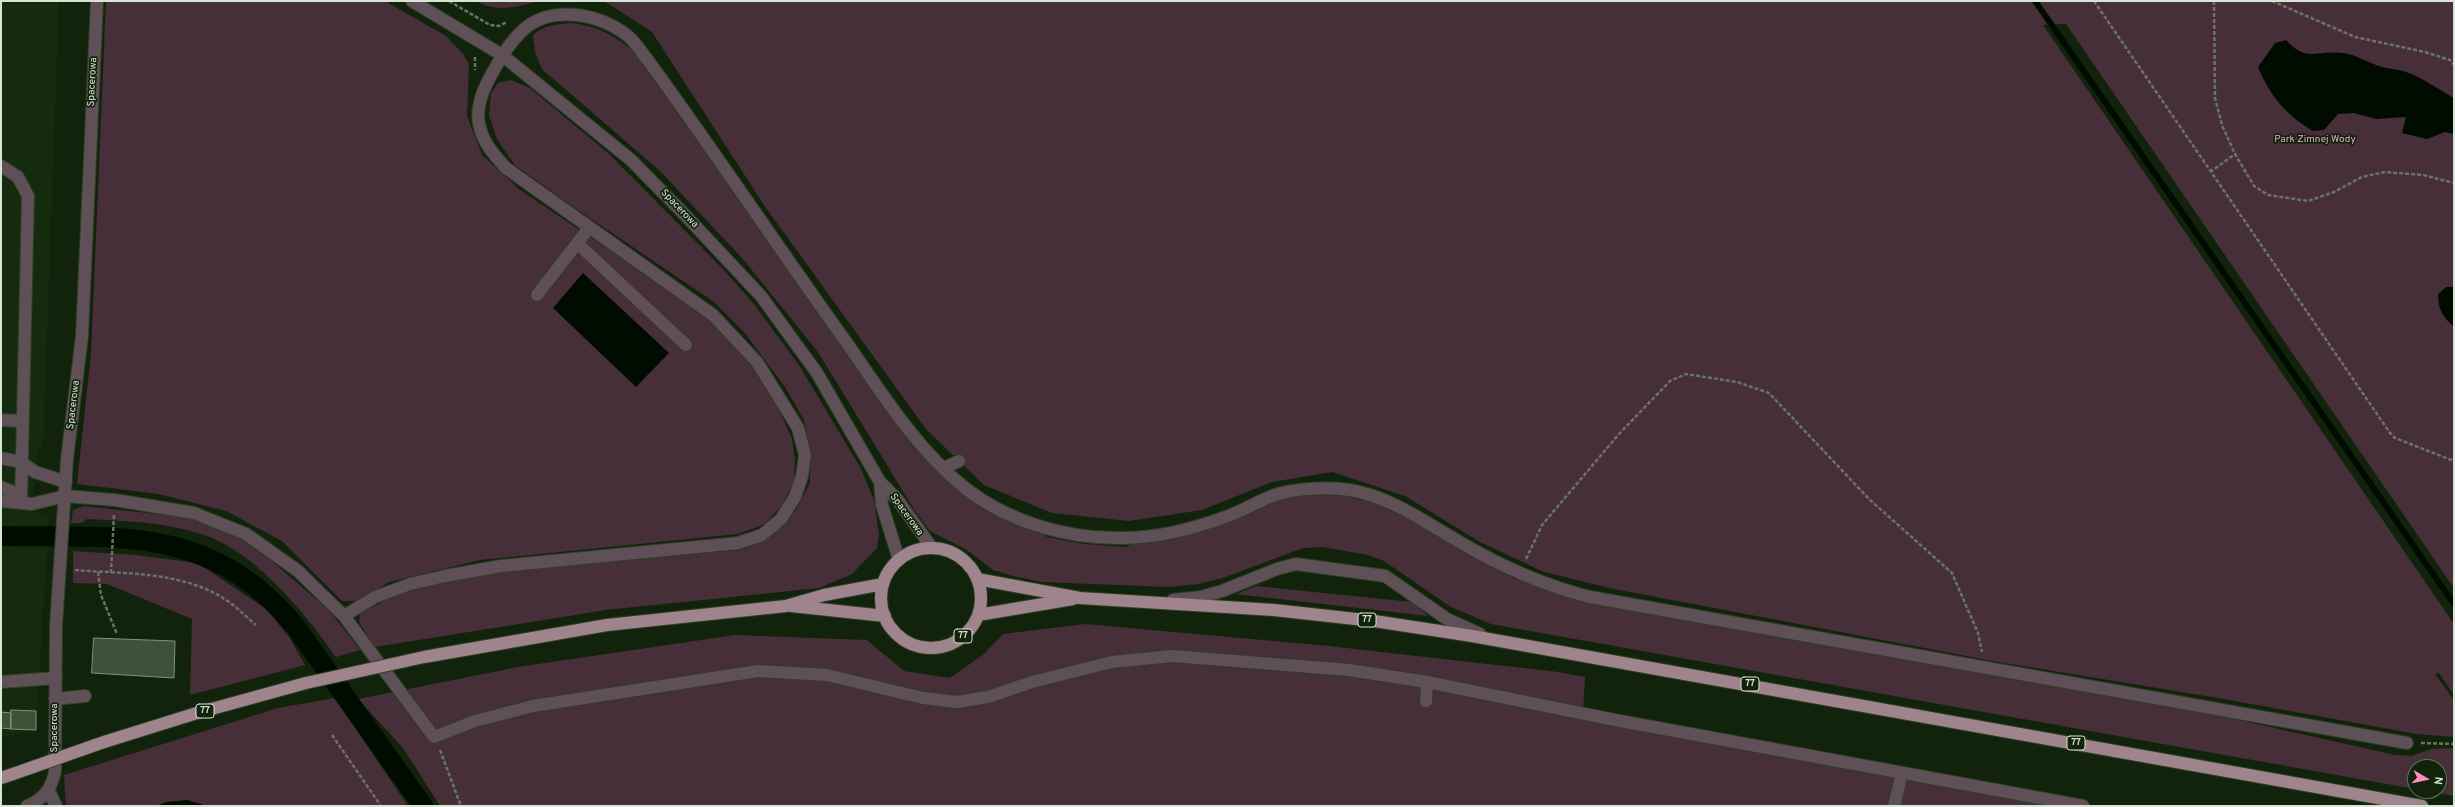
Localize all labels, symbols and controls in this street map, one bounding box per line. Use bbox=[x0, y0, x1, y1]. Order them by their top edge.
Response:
street label: Spacerowa bbox=[86, 57, 100, 107]
park label: Park Zimnej Wody bbox=[2274, 134, 2356, 146]
street label: Spacerowa bbox=[658, 187, 700, 231]
street label: Spacerowa bbox=[65, 380, 83, 430]
street label: Spacerowa bbox=[887, 492, 925, 538]
road number: 77 bbox=[1358, 613, 1376, 627]
road number: 77 bbox=[954, 629, 972, 643]
road number: 77 bbox=[1741, 677, 1759, 691]
street label: Spacerowa bbox=[49, 703, 61, 753]
road number: 77 bbox=[196, 704, 214, 718]
road number: 77 bbox=[2067, 736, 2085, 750]
north arrow bbox=[2407, 759, 2447, 799]
text: N bbox=[2430, 776, 2445, 786]

